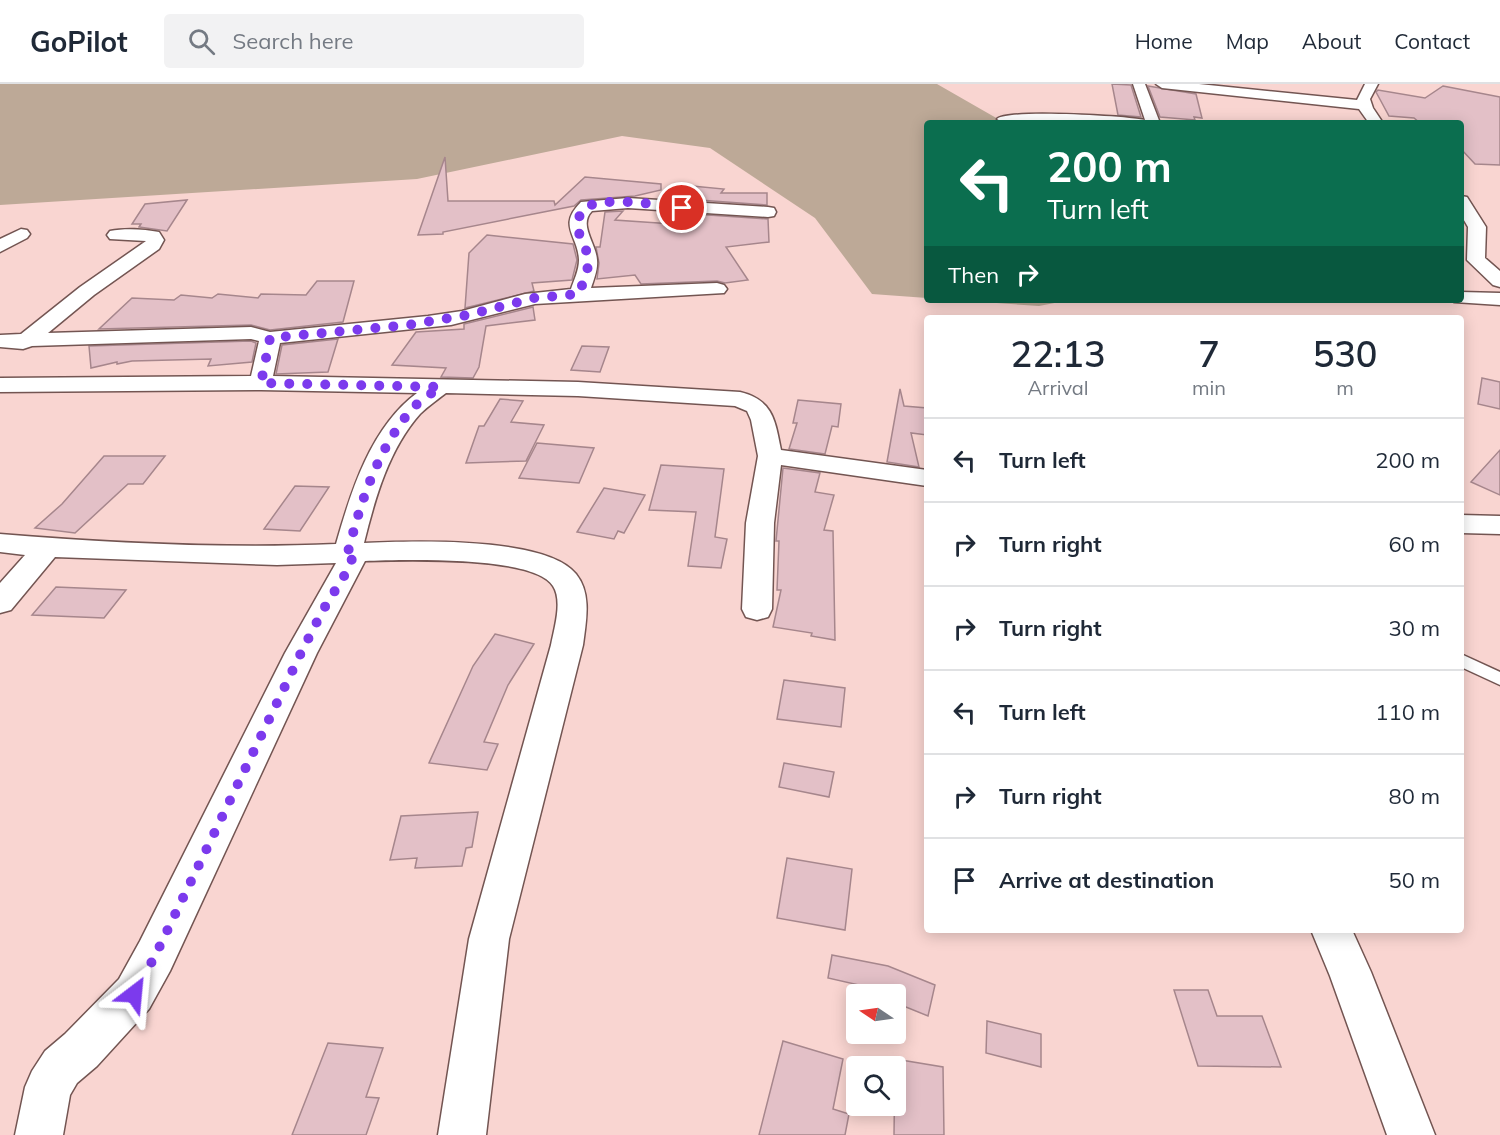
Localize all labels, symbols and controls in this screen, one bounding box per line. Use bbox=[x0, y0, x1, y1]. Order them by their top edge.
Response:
search box bbox=[164, 14, 584, 68]
text: GoPilot bbox=[30, 24, 128, 59]
icon: search bbox=[185, 25, 218, 58]
text: Search here bbox=[233, 27, 354, 55]
text: Home bbox=[1135, 28, 1193, 54]
text: Map bbox=[1226, 28, 1269, 54]
text: About bbox=[1302, 28, 1361, 54]
text: Contact bbox=[1394, 28, 1470, 54]
text: 200 m bbox=[1047, 140, 1172, 193]
icon: left bbox=[948, 144, 1026, 222]
pin bbox=[656, 182, 707, 233]
icon: arrive bbox=[665, 191, 698, 224]
text: Turn left bbox=[1047, 192, 1149, 226]
icon: right bbox=[1011, 258, 1044, 291]
text: Then bbox=[948, 261, 999, 289]
text: 22:13 bbox=[1011, 331, 1105, 376]
text: 7 bbox=[1198, 331, 1220, 376]
text: 530 bbox=[1313, 331, 1377, 376]
text: Arrival bbox=[1027, 375, 1089, 400]
text: min bbox=[1192, 375, 1226, 400]
text: m bbox=[1336, 375, 1354, 400]
icon: left bbox=[948, 444, 981, 477]
text: Turn left bbox=[999, 446, 1086, 474]
text: 200 m bbox=[1375, 446, 1440, 474]
icon: right bbox=[948, 528, 981, 561]
text: Turn right bbox=[999, 530, 1102, 558]
text: 60 m bbox=[1389, 530, 1440, 558]
icon: right bbox=[948, 612, 981, 645]
text: Turn right bbox=[999, 614, 1102, 642]
text: 30 m bbox=[1389, 614, 1440, 642]
icon: left bbox=[948, 696, 981, 729]
text: Turn left bbox=[999, 698, 1086, 726]
text: 110 m bbox=[1375, 698, 1440, 726]
icon: right bbox=[948, 780, 981, 813]
text: Turn right bbox=[999, 782, 1102, 810]
text: 80 m bbox=[1389, 782, 1440, 810]
icon: arrive bbox=[948, 864, 981, 897]
text: Arrive at destination bbox=[999, 866, 1214, 894]
text: 50 m bbox=[1389, 866, 1440, 894]
position arrow bbox=[102, 962, 166, 1026]
north arrow bbox=[846, 984, 906, 1044]
map controls bbox=[846, 984, 906, 1116]
button: search bbox=[846, 1056, 906, 1116]

